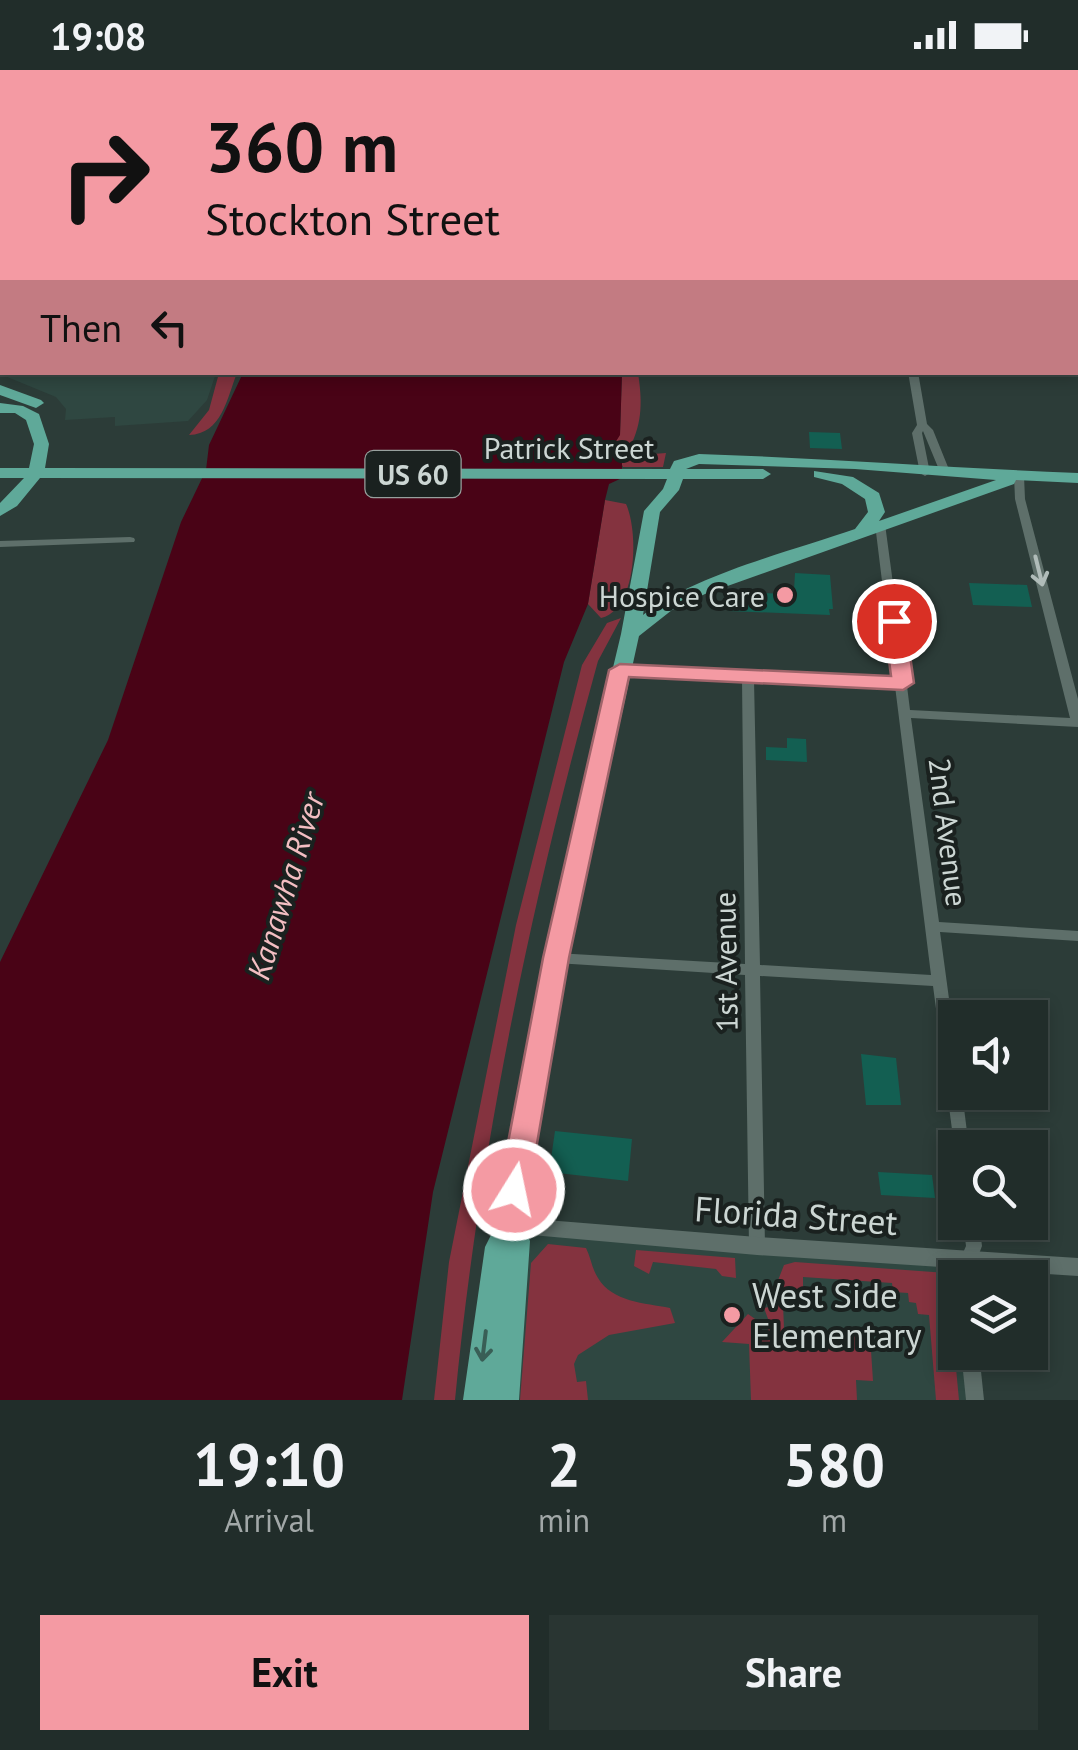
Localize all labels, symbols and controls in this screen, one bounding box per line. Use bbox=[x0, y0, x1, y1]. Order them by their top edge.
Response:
text: 19:08 bbox=[50, 11, 146, 60]
text: 360 m bbox=[205, 101, 398, 191]
icon: right bbox=[40, 110, 170, 240]
text: Stockton Street bbox=[205, 189, 500, 247]
icon: left bbox=[142, 300, 197, 355]
text: Then bbox=[40, 303, 122, 352]
street label: Patrick Street bbox=[484, 428, 654, 467]
road number: US 60 bbox=[366, 451, 460, 497]
one-way arrow bbox=[1030, 555, 1049, 586]
place label: Hospice Care bbox=[599, 576, 765, 615]
pin bbox=[852, 579, 937, 664]
marker: Hospice Care bbox=[774, 584, 796, 606]
icon: arrive bbox=[867, 594, 922, 649]
street label: 2nd Avenue bbox=[921, 755, 977, 909]
water label: Kanawha River bbox=[237, 785, 334, 985]
street label: 1st Avenue bbox=[704, 892, 746, 1032]
map controls bbox=[938, 1000, 1048, 1370]
button: sound bbox=[938, 1000, 1048, 1110]
button: search bbox=[938, 1130, 1048, 1240]
position arrow bbox=[462, 1138, 566, 1242]
street label: Florida Street bbox=[693, 1185, 899, 1245]
button: layers bbox=[938, 1260, 1048, 1370]
place label: West Side Elementary bbox=[752, 1272, 922, 1358]
marker: West Side Elementary bbox=[721, 1304, 743, 1326]
one-way arrow bbox=[474, 1329, 493, 1362]
text: 19:10 bbox=[193, 1425, 345, 1503]
text: 2 bbox=[547, 1425, 581, 1503]
text: 580 bbox=[783, 1425, 885, 1503]
text: Arrival bbox=[224, 1499, 314, 1541]
text: min bbox=[538, 1499, 590, 1541]
text: m bbox=[821, 1499, 847, 1541]
button: Exit bbox=[40, 1615, 529, 1730]
button: Share bbox=[549, 1615, 1038, 1730]

